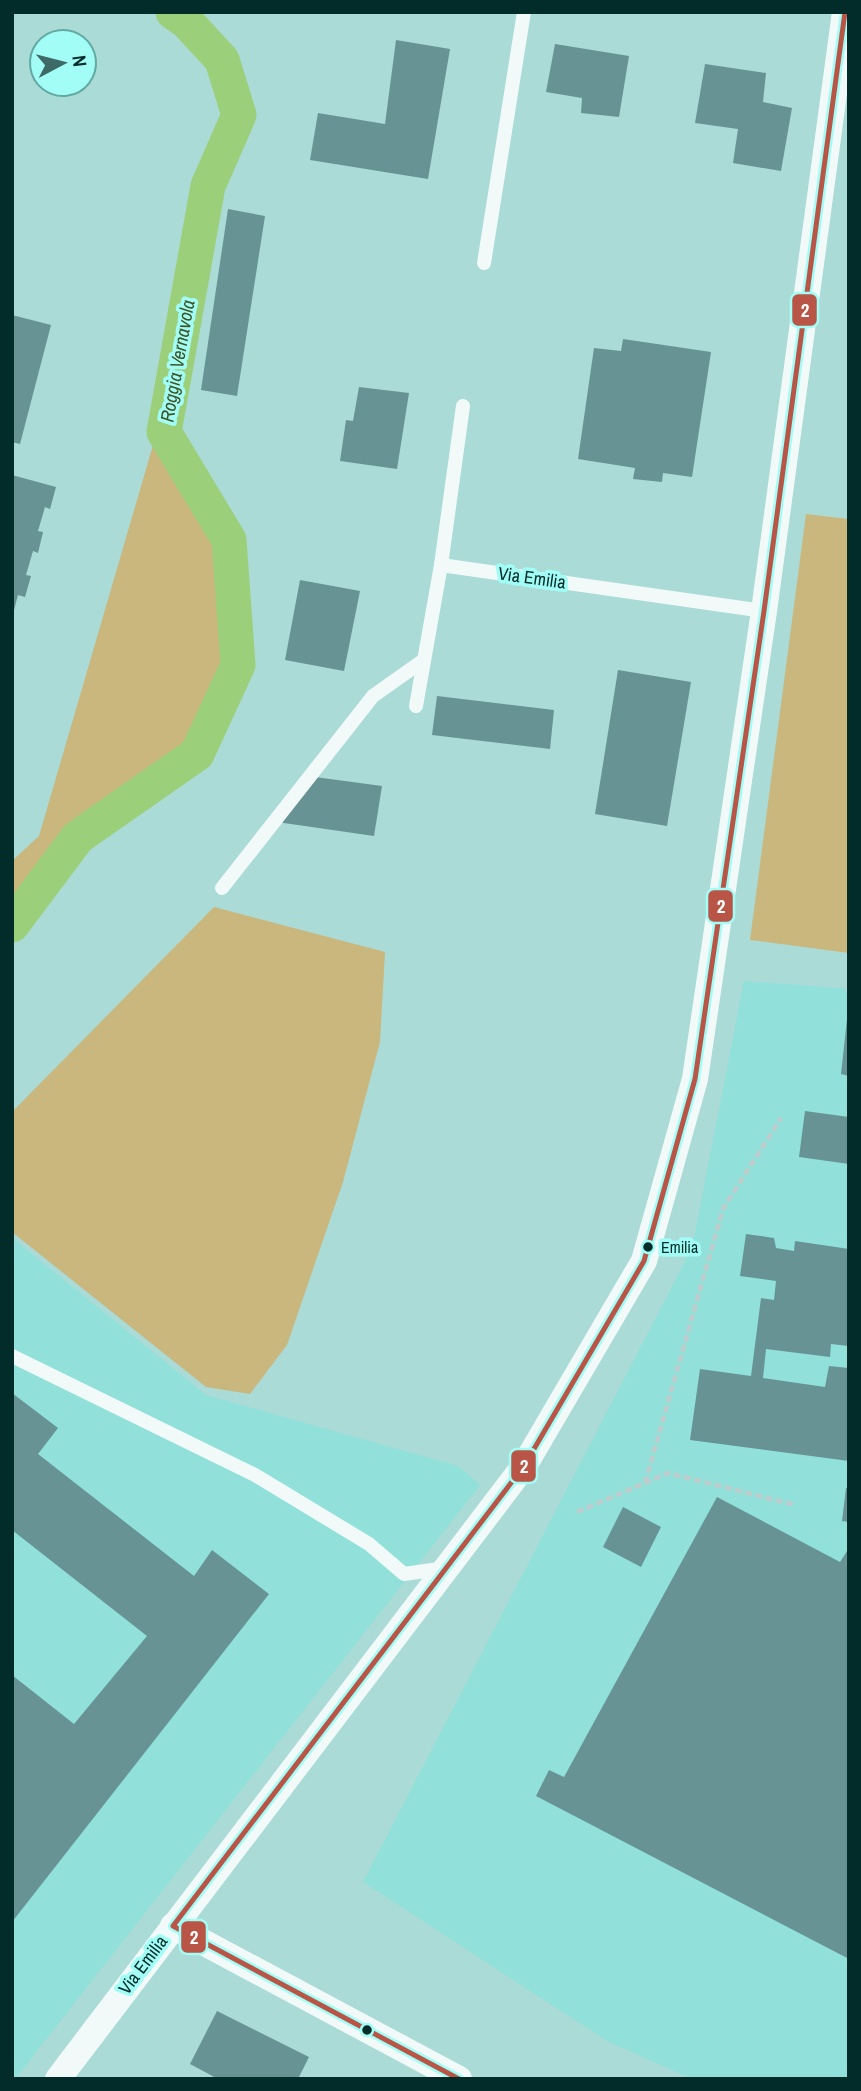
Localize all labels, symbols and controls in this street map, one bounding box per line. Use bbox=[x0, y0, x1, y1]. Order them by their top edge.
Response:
north arrow bbox=[28, 28, 98, 98]
text: N bbox=[66, 54, 93, 68]
line badge: 2 bbox=[791, 293, 818, 327]
text: 2 bbox=[801, 297, 810, 323]
water label: Roggia Vernavola bbox=[153, 298, 201, 424]
street label: Via Emilia bbox=[497, 560, 567, 595]
line badge: 2 bbox=[707, 889, 734, 923]
text: 2 bbox=[717, 893, 726, 919]
place label: Emilia bbox=[661, 1236, 699, 1258]
marker: Emilia bbox=[641, 1240, 655, 1254]
line badge: 2 bbox=[510, 1449, 537, 1483]
text: 2 bbox=[520, 1453, 529, 1479]
line badge: 2 bbox=[180, 1920, 207, 1954]
text: 2 bbox=[190, 1924, 199, 1950]
street label: Via Emilia bbox=[112, 1930, 173, 1999]
unlabelled marker bbox=[360, 2023, 374, 2037]

